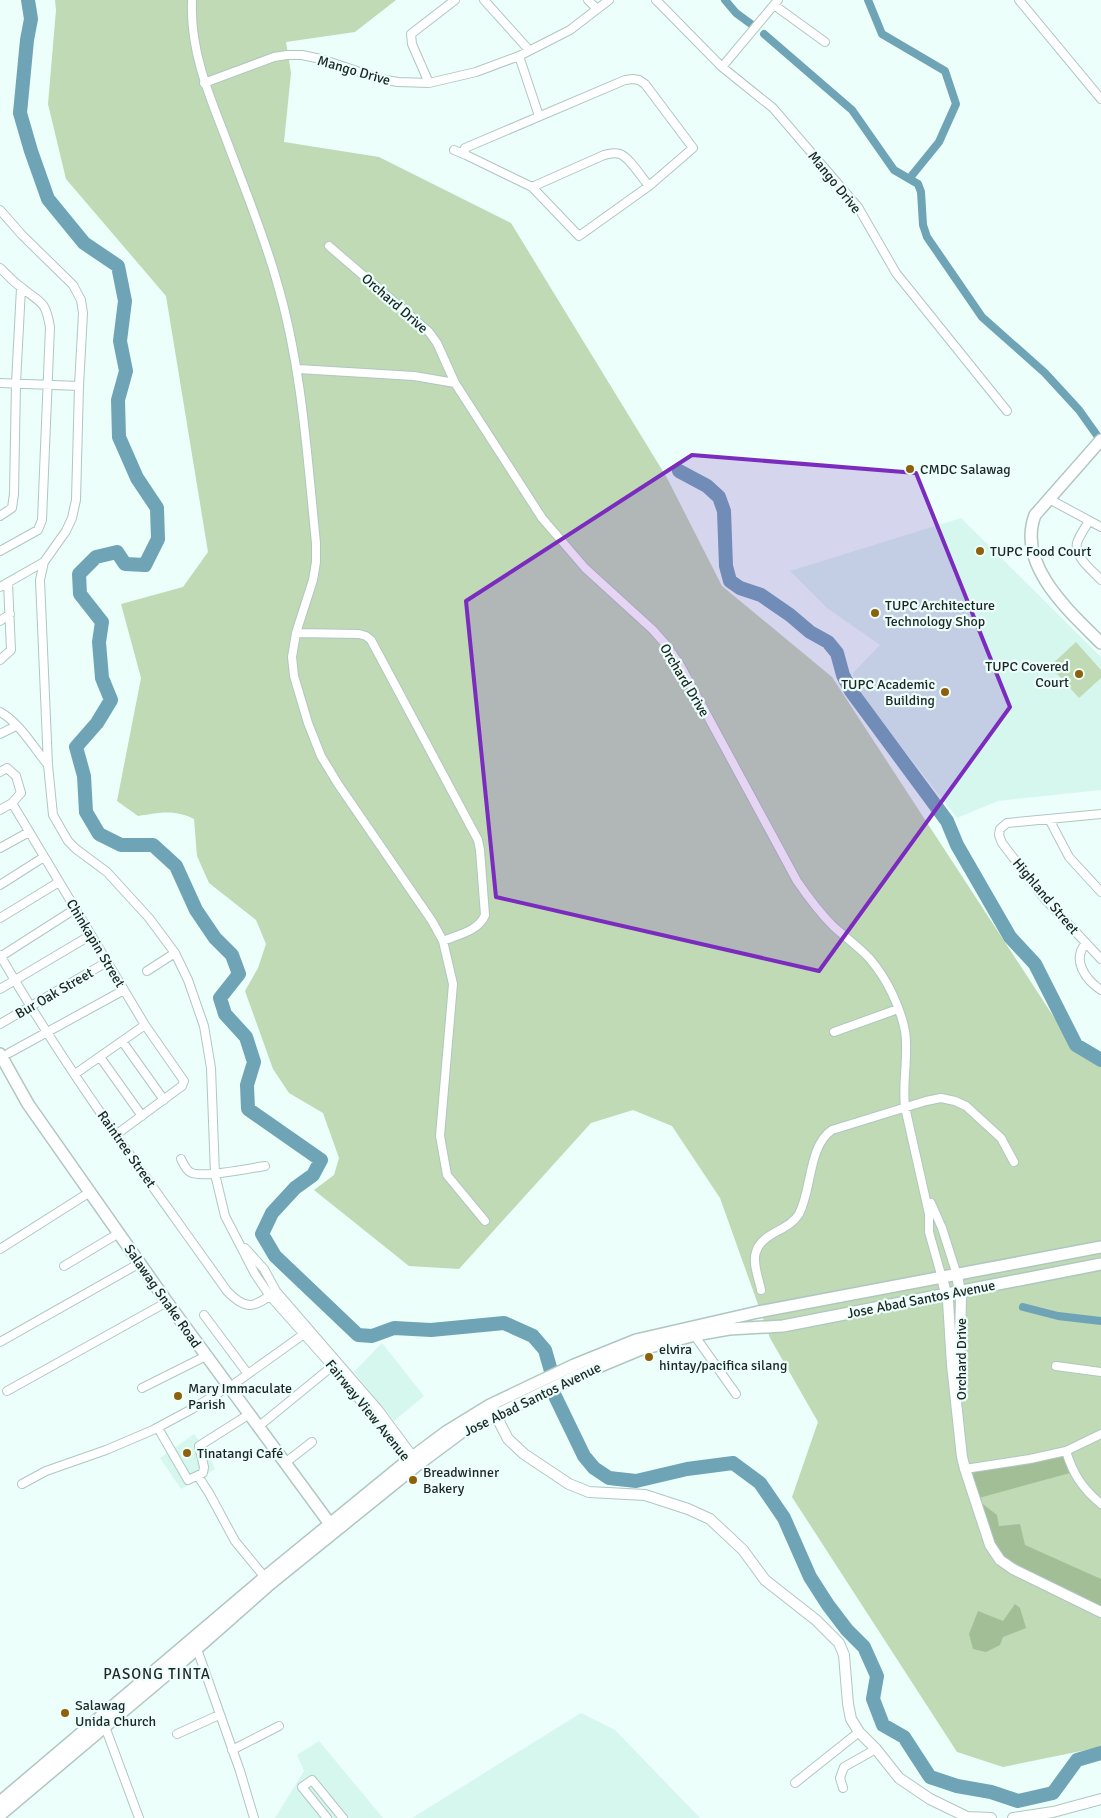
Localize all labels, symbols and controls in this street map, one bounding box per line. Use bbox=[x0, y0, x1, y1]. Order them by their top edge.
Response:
street label: Mango Drive bbox=[315, 52, 392, 89]
street label: Mango Drive bbox=[804, 148, 865, 217]
street label: Orchard Drive bbox=[358, 270, 431, 337]
place label: CMDC Salawag bbox=[920, 461, 1011, 478]
marker: CMDC Salawag bbox=[904, 463, 916, 475]
place label: TUPC Food Court bbox=[990, 543, 1091, 560]
marker: TUPC Food Court bbox=[974, 545, 986, 557]
place label: TUPC Architecture Technology Shop bbox=[885, 597, 995, 630]
marker: TUPC Architecture Technology Shop bbox=[869, 607, 881, 619]
street label: Orchard Drive bbox=[656, 641, 713, 720]
place label: TUPC Covered Court bbox=[985, 658, 1069, 691]
marker: TUPC Covered Court bbox=[1073, 668, 1085, 680]
place label: TUPC Academic Building bbox=[841, 676, 935, 709]
marker: TUPC Academic Building bbox=[939, 686, 951, 698]
street label: Highland Street bbox=[1009, 855, 1082, 938]
street label: Chinkapin Street bbox=[63, 896, 129, 991]
street label: Bur Oak Street bbox=[12, 964, 96, 1023]
street label: Raintree Street bbox=[94, 1107, 159, 1191]
street label: Salawag Snake Road bbox=[120, 1241, 205, 1351]
street label: Jose Abad Santos Avenue bbox=[845, 1277, 997, 1322]
street label: Orchard Drive bbox=[953, 1318, 970, 1400]
place label: elvira hintay/pacifica silang bbox=[659, 1341, 787, 1374]
marker: elvira hintay/pacifica silang bbox=[643, 1351, 655, 1363]
street label: Fairway View Avenue bbox=[322, 1356, 414, 1464]
street label: Jose Abad Santos Avenue bbox=[461, 1359, 604, 1440]
place label: Mary Immaculate Parish bbox=[188, 1380, 292, 1413]
marker: Mary Immaculate Parish bbox=[172, 1390, 184, 1402]
place label: Tinatangi Café bbox=[197, 1445, 283, 1462]
marker: Tinatangi Café bbox=[181, 1447, 193, 1459]
place label: Breadwinner Bakery bbox=[423, 1464, 500, 1497]
marker: Breadwinner Bakery bbox=[407, 1474, 419, 1486]
district label: PASONG TINTA bbox=[103, 1665, 211, 1683]
place label: Salawag Unida Church bbox=[75, 1697, 156, 1730]
marker: Salawag Unida Church bbox=[59, 1707, 71, 1719]

